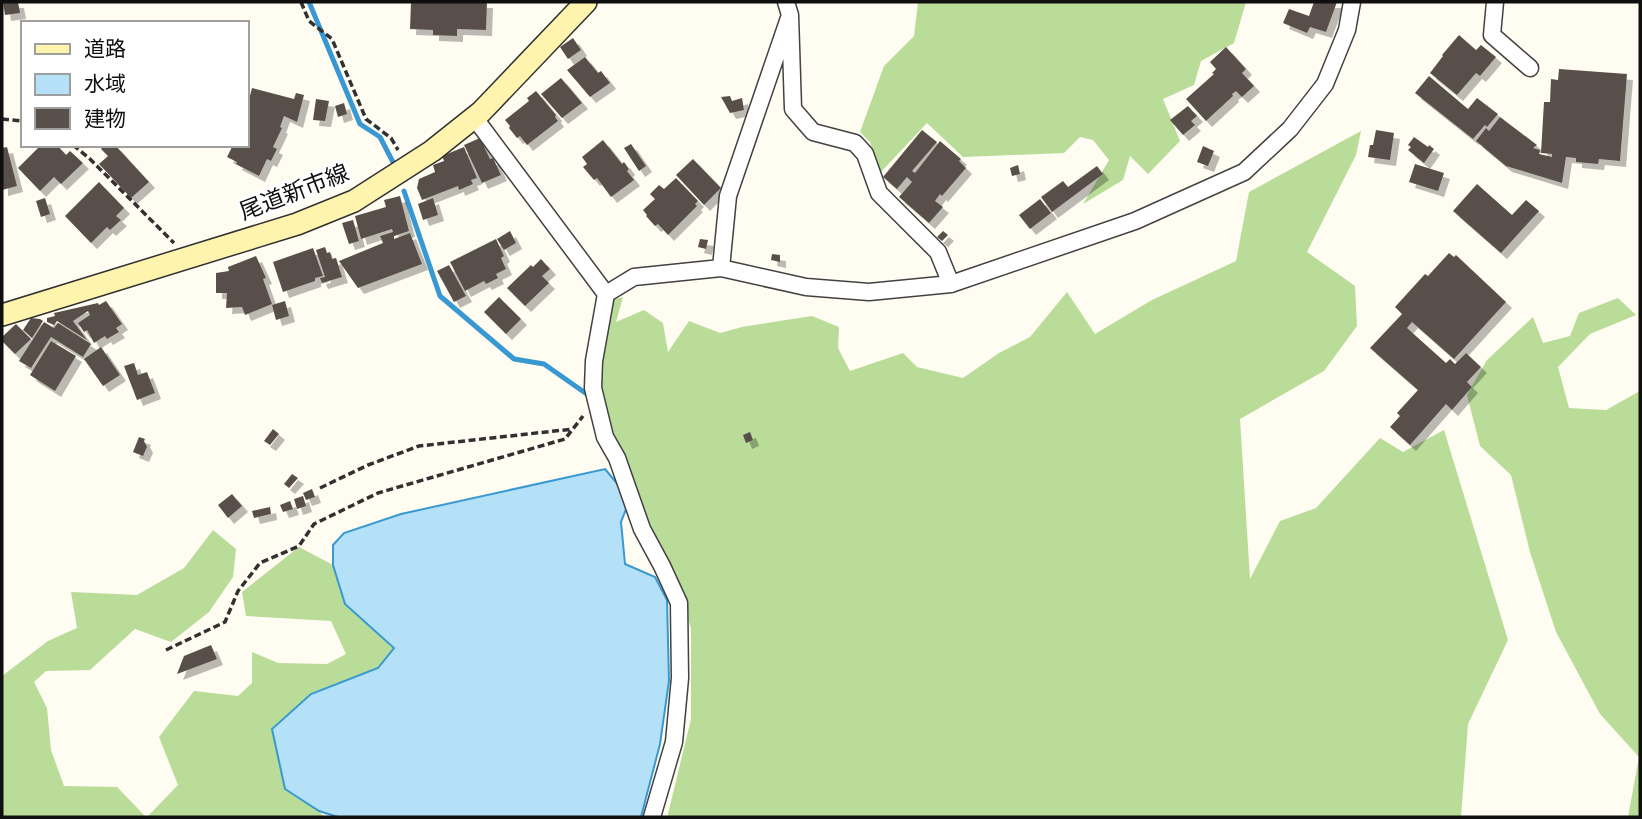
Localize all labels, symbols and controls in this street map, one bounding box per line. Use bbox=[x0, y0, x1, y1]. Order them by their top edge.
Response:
legend bbox=[21, 21, 248, 147]
text: 道路 bbox=[84, 37, 126, 61]
text: 水域 bbox=[84, 72, 126, 96]
text: 建物 bbox=[84, 107, 126, 131]
street label: 尾道新市線 bbox=[236, 159, 352, 225]

